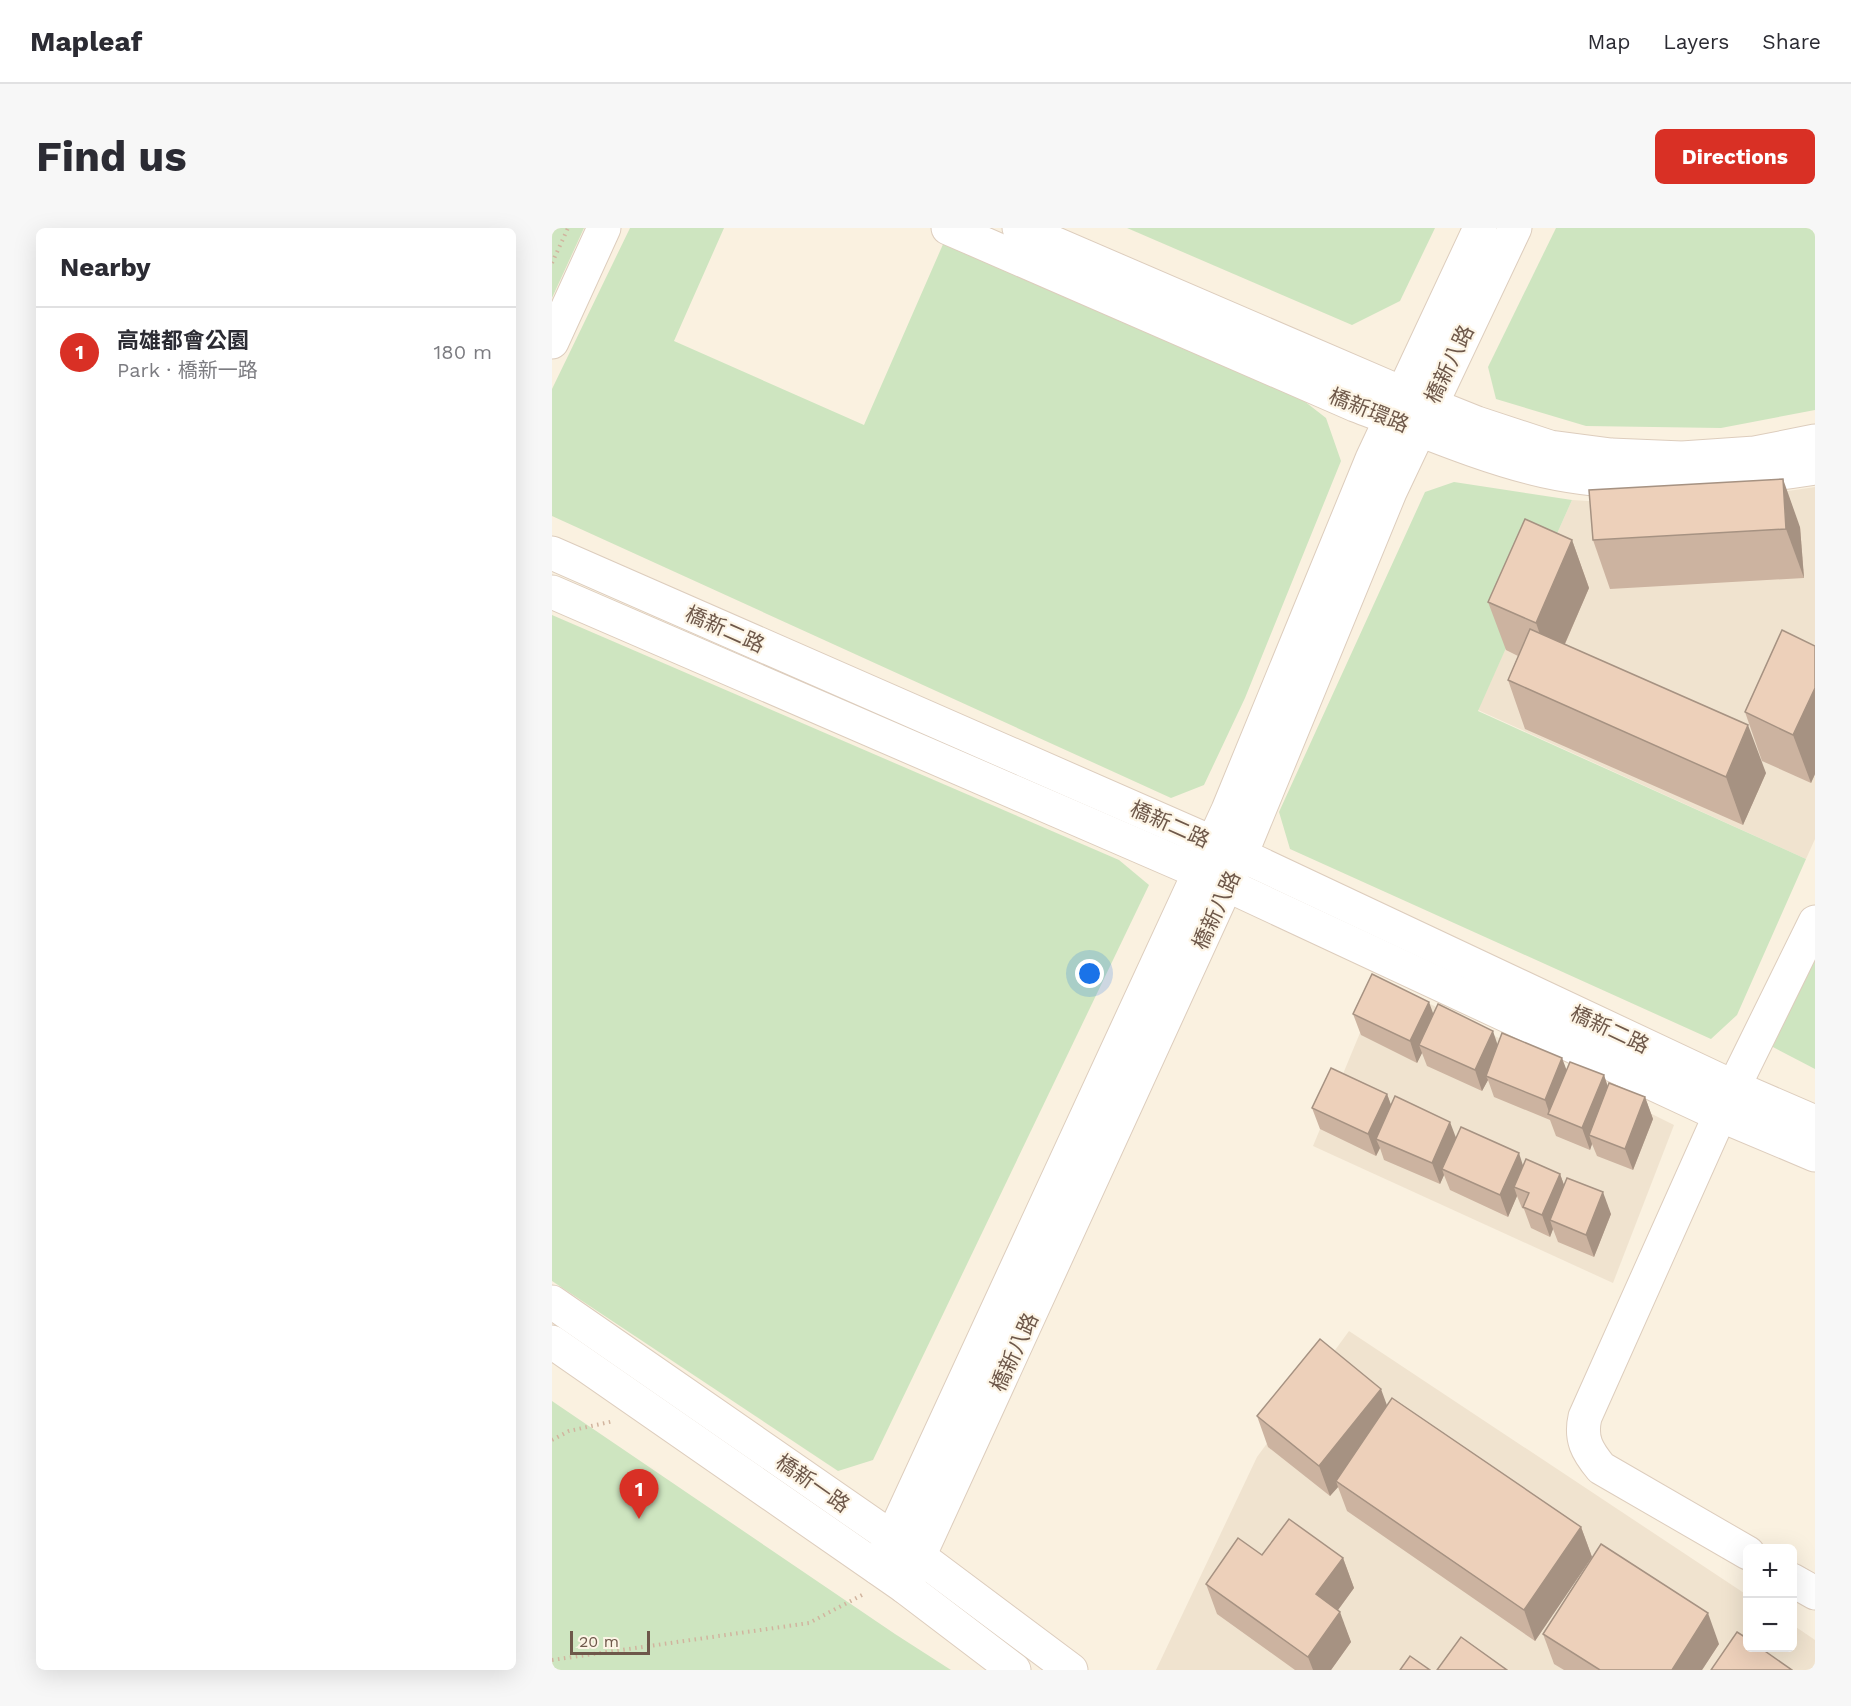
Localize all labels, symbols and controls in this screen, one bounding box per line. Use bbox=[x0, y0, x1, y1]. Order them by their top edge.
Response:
text: Mapleaf bbox=[30, 25, 142, 58]
text: Map bbox=[1587, 29, 1630, 54]
text: Layers bbox=[1663, 29, 1729, 54]
text: Share bbox=[1762, 29, 1821, 54]
button: Directions bbox=[1655, 129, 1815, 184]
text: Find us bbox=[36, 132, 187, 181]
text: Nearby bbox=[60, 252, 151, 282]
street label: 橋新八路 bbox=[1419, 321, 1479, 407]
text: 高雄都會公園 bbox=[117, 328, 249, 353]
text: 1 bbox=[75, 340, 84, 364]
text: 180 m bbox=[434, 340, 492, 364]
text: Park · 橋新一路 bbox=[117, 358, 258, 382]
street label: 橋新環路 bbox=[1325, 383, 1413, 437]
street label: 橋新二路 bbox=[682, 600, 768, 658]
street label: 橋新二路 bbox=[1127, 795, 1213, 853]
street label: 橋新八路 bbox=[1187, 867, 1245, 953]
your location bbox=[1075, 959, 1104, 988]
street label: 橋新二路 bbox=[1567, 1000, 1653, 1058]
street label: 橋新八路 bbox=[985, 1309, 1043, 1395]
street label: 橋新一路 bbox=[771, 1449, 855, 1517]
pin: 1 bbox=[620, 1470, 658, 1519]
map controls bbox=[1743, 1544, 1797, 1652]
button: + bbox=[1743, 1544, 1797, 1598]
button: − bbox=[1743, 1598, 1797, 1652]
scale bar bbox=[570, 1628, 650, 1656]
text: 20 m bbox=[579, 1632, 619, 1651]

